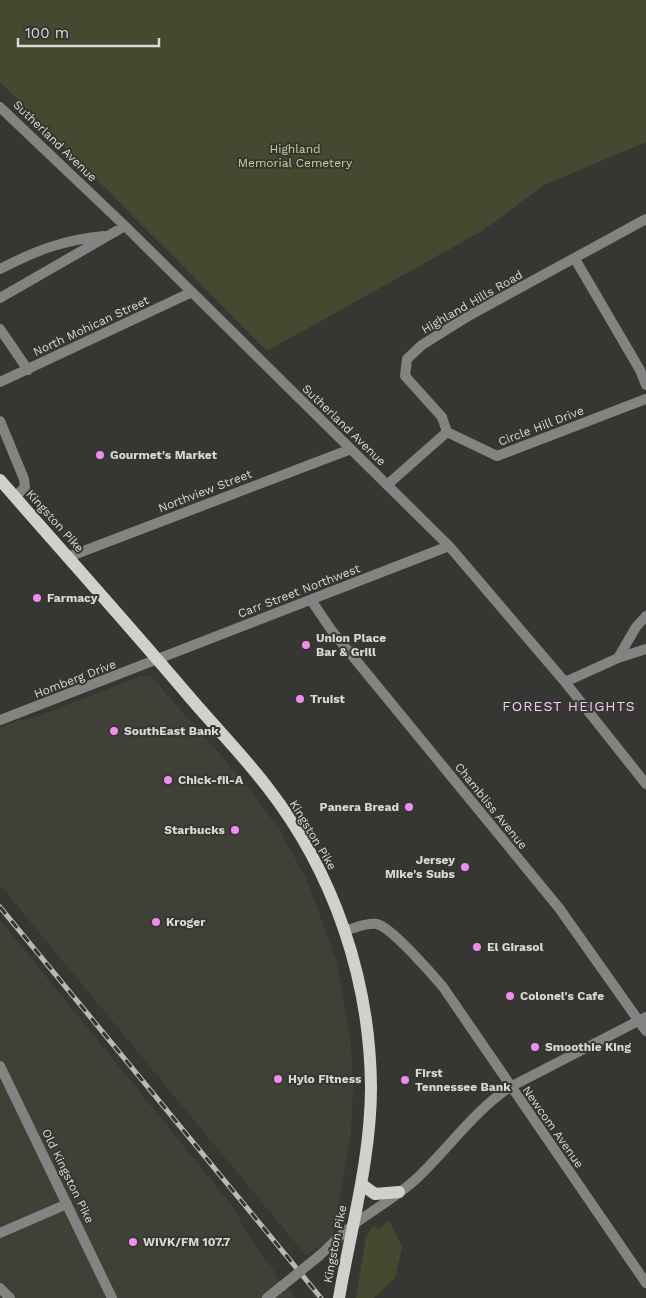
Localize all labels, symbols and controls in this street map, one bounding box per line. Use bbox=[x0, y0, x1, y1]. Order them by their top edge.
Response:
scale bar bbox=[18, 15, 159, 47]
text: 100 m bbox=[25, 24, 69, 42]
street label: Sutherland Avenue bbox=[10, 97, 100, 185]
park label: Highland Memorial Cemetery bbox=[238, 142, 353, 170]
street label: Highland Hills Road bbox=[419, 267, 525, 337]
street label: North Mohican Street bbox=[31, 293, 151, 359]
street label: Sutherland Avenue bbox=[299, 381, 389, 469]
street label: Circle Hill Drive bbox=[496, 403, 586, 449]
place label: Gourmet's Market bbox=[110, 448, 218, 462]
marker: Gourmet's Market bbox=[94, 449, 106, 461]
street label: Northview Street bbox=[156, 467, 254, 515]
street label: Kingston Pike bbox=[23, 487, 87, 555]
street label: Carr Street Northwest bbox=[236, 561, 362, 621]
place label: Farmacy bbox=[47, 591, 98, 605]
marker: Farmacy bbox=[31, 592, 43, 604]
place label: Union Place Bar & Grill bbox=[316, 631, 386, 659]
marker: Union Place Bar & Grill bbox=[300, 639, 312, 651]
street label: Homberg Drive bbox=[32, 657, 118, 701]
place label: Truist bbox=[310, 692, 346, 706]
marker: Truist bbox=[294, 693, 306, 705]
district label: FOREST HEIGHTS bbox=[502, 698, 636, 714]
place label: SouthEast Bank bbox=[124, 724, 219, 738]
marker: SouthEast Bank bbox=[108, 725, 120, 737]
street label: Chambliss Avenue bbox=[452, 760, 530, 852]
place label: Chick-fil-A bbox=[178, 773, 244, 787]
marker: Chick-fil-A bbox=[162, 774, 174, 786]
street label: Kingston Pike bbox=[287, 798, 339, 873]
place label: Panera Bread bbox=[320, 800, 399, 814]
marker: Panera Bread bbox=[403, 801, 415, 813]
place label: Starbucks bbox=[164, 823, 226, 837]
marker: Starbucks bbox=[229, 824, 241, 836]
place label: Jersey Mike's Subs bbox=[385, 853, 456, 881]
marker: Jersey Mike's Subs bbox=[459, 861, 471, 873]
place label: Kroger bbox=[166, 915, 206, 929]
marker: Kroger bbox=[150, 916, 162, 928]
place label: El Girasol bbox=[487, 940, 544, 954]
marker: El Girasol bbox=[471, 941, 483, 953]
place label: Colonel's Cafe bbox=[520, 989, 604, 1003]
marker: Colonel's Cafe bbox=[504, 990, 516, 1002]
place label: Smoothie King bbox=[545, 1040, 631, 1054]
marker: Smoothie King bbox=[529, 1041, 541, 1053]
place label: First Tennessee Bank bbox=[415, 1066, 511, 1094]
place label: Hylo Fitness bbox=[288, 1072, 362, 1086]
marker: Hylo Fitness bbox=[272, 1073, 284, 1085]
marker: First Tennessee Bank bbox=[399, 1074, 411, 1086]
street label: Newcom Avenue bbox=[520, 1083, 587, 1171]
street label: Old Kingston Pike bbox=[39, 1127, 97, 1226]
street label: Kingston Pike bbox=[321, 1204, 349, 1284]
place label: WIVK/FM 107.7 bbox=[143, 1235, 230, 1249]
marker: WIVK/FM 107.7 bbox=[127, 1236, 139, 1248]

